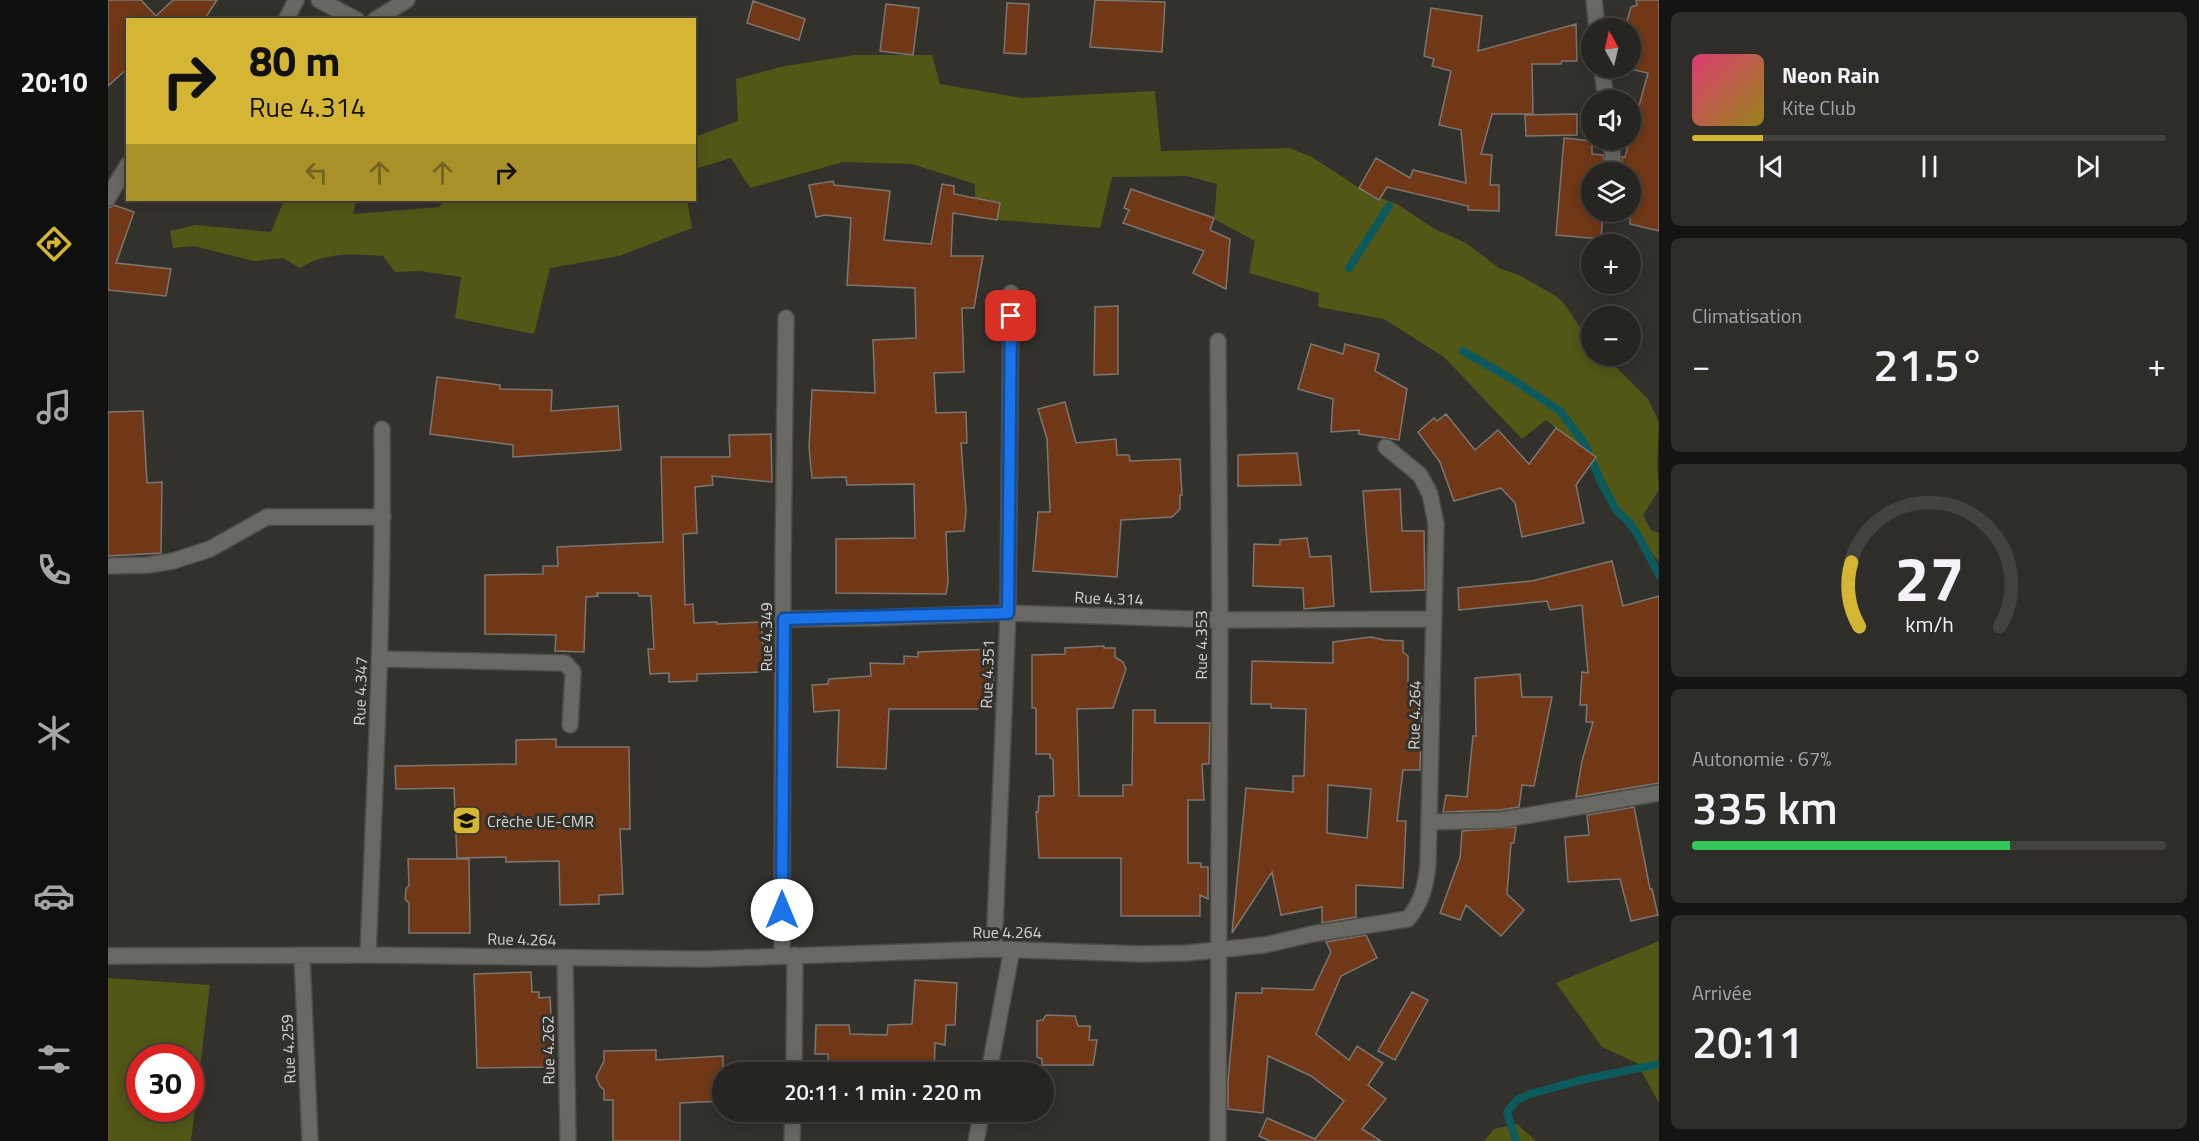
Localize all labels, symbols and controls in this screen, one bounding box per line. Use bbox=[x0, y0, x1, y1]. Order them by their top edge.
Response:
north arrow bbox=[1581, 18, 1641, 78]
map controls bbox=[1581, 18, 1641, 366]
text: 80 m bbox=[249, 28, 341, 92]
icon: right bbox=[150, 42, 228, 120]
text: Neon Rain bbox=[1782, 58, 1880, 92]
text: 20:10 bbox=[20, 61, 88, 102]
text: Rue 4.314 bbox=[249, 86, 366, 127]
button: sound bbox=[1581, 90, 1641, 150]
text: Kite Club bbox=[1782, 92, 1856, 123]
icon: previous bbox=[1755, 150, 1788, 183]
icon: pause bbox=[1913, 150, 1946, 183]
icon: next bbox=[2071, 150, 2104, 183]
icon: left bbox=[300, 156, 333, 189]
icon: ahead bbox=[363, 156, 396, 189]
icon: ahead bbox=[426, 156, 459, 189]
icon: right bbox=[489, 156, 522, 189]
button: layers bbox=[1581, 162, 1641, 222]
icon: directions bbox=[33, 223, 75, 265]
button: + bbox=[1581, 234, 1641, 294]
pin bbox=[985, 290, 1036, 341]
icon: arrive bbox=[994, 299, 1027, 332]
text: Climatisation bbox=[1692, 300, 1802, 331]
button: − bbox=[1581, 306, 1641, 366]
text: 21.5° bbox=[1873, 330, 1985, 398]
text: − bbox=[1692, 340, 1710, 390]
text: + bbox=[2148, 340, 2166, 390]
icon: music bbox=[33, 386, 75, 428]
text: 27 bbox=[1894, 531, 1964, 626]
icon: phone bbox=[33, 549, 75, 591]
street label: Rue 4.314 bbox=[1074, 585, 1144, 611]
street label: Rue 4.349 bbox=[754, 602, 778, 672]
text: km/h bbox=[1905, 609, 1953, 641]
street label: Rue 4.353 bbox=[1189, 610, 1213, 680]
street label: Rue 4.351 bbox=[974, 639, 1000, 709]
street label: Rue 4.347 bbox=[347, 656, 373, 726]
street label: Rue 4.264 bbox=[1401, 680, 1427, 750]
icon: climate bbox=[33, 712, 75, 754]
text: Autonomie · 67% bbox=[1692, 743, 1831, 774]
text: 335 km bbox=[1692, 773, 1838, 841]
school or university icon: Crèche UE-CMR bbox=[450, 805, 482, 837]
place label: Crèche UE-CMR bbox=[487, 809, 594, 833]
icon: car bbox=[33, 875, 75, 917]
position arrow bbox=[750, 878, 814, 942]
street label: Rue 4.264 bbox=[972, 920, 1042, 944]
street label: Rue 4.264 bbox=[487, 926, 557, 952]
text: Arrivée bbox=[1692, 977, 1752, 1008]
text: 20:11 bbox=[1692, 1007, 1804, 1075]
street label: Rue 4.259 bbox=[274, 1014, 302, 1084]
street label: Rue 4.262 bbox=[535, 1015, 561, 1085]
icon: filters bbox=[33, 1038, 75, 1080]
speed limit sign: 30 bbox=[126, 1044, 204, 1122]
text: 20:11 · 1 min · 220 m bbox=[784, 1075, 982, 1109]

